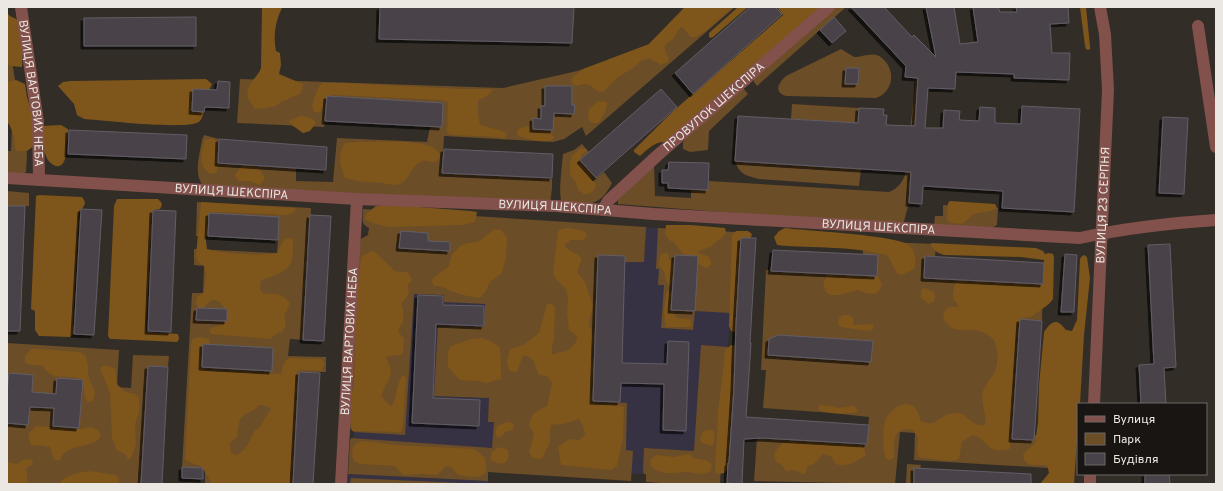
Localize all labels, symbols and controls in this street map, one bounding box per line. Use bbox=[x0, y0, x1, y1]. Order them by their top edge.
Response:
street label: ВУЛИЦЯ ВАРТОВИХ НЕБА bbox=[14, 19, 46, 167]
street label: ПРОВУЛОК ШЕКСПІРА bbox=[660, 59, 769, 156]
street label: ВУЛИЦЯ 23 СЕРПНЯ bbox=[1093, 146, 1114, 264]
street label: ВУЛИЦЯ ШЕКСПІРА bbox=[174, 181, 289, 204]
street label: ВУЛИЦЯ ШЕКСПІРА bbox=[498, 197, 613, 220]
street label: ВУЛИЦЯ ШЕКСПІРА bbox=[821, 216, 936, 239]
street label: ВУЛИЦЯ ВАРТОВИХ НЕБА bbox=[338, 267, 362, 416]
legend bbox=[1077, 403, 1207, 475]
text: Вулиця bbox=[1113, 412, 1155, 428]
text: Парк bbox=[1113, 432, 1141, 448]
text: Будівля bbox=[1113, 452, 1159, 468]

